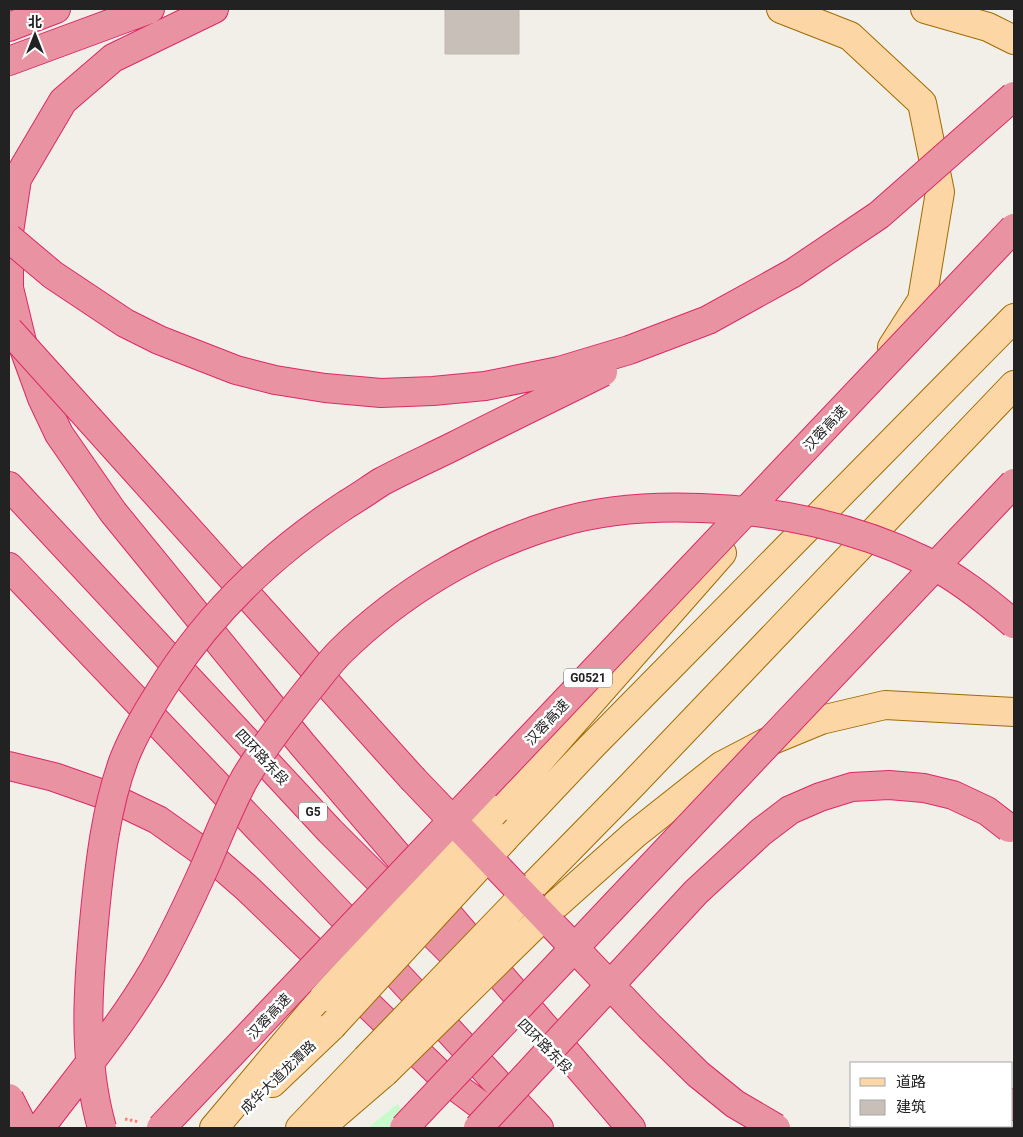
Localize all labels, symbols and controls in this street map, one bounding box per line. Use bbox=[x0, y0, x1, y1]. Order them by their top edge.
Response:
north arrow bbox=[10, 10, 60, 60]
text: 北 bbox=[28, 14, 42, 30]
street label: 汉蓉高速 bbox=[800, 402, 850, 454]
road number: G0521 bbox=[564, 668, 612, 688]
street label: 汉蓉高速 bbox=[522, 696, 572, 748]
street label: 四环路东段 bbox=[232, 726, 292, 788]
road number: G5 bbox=[299, 802, 327, 822]
street label: 汉蓉高速 bbox=[244, 990, 294, 1042]
street label: 四环路东段 bbox=[515, 1016, 575, 1076]
street label: 成华大道龙潭路 bbox=[237, 1037, 319, 1117]
legend bbox=[850, 1062, 1013, 1127]
text: 道路 bbox=[896, 1073, 926, 1091]
text: 建筑 bbox=[896, 1098, 926, 1116]

